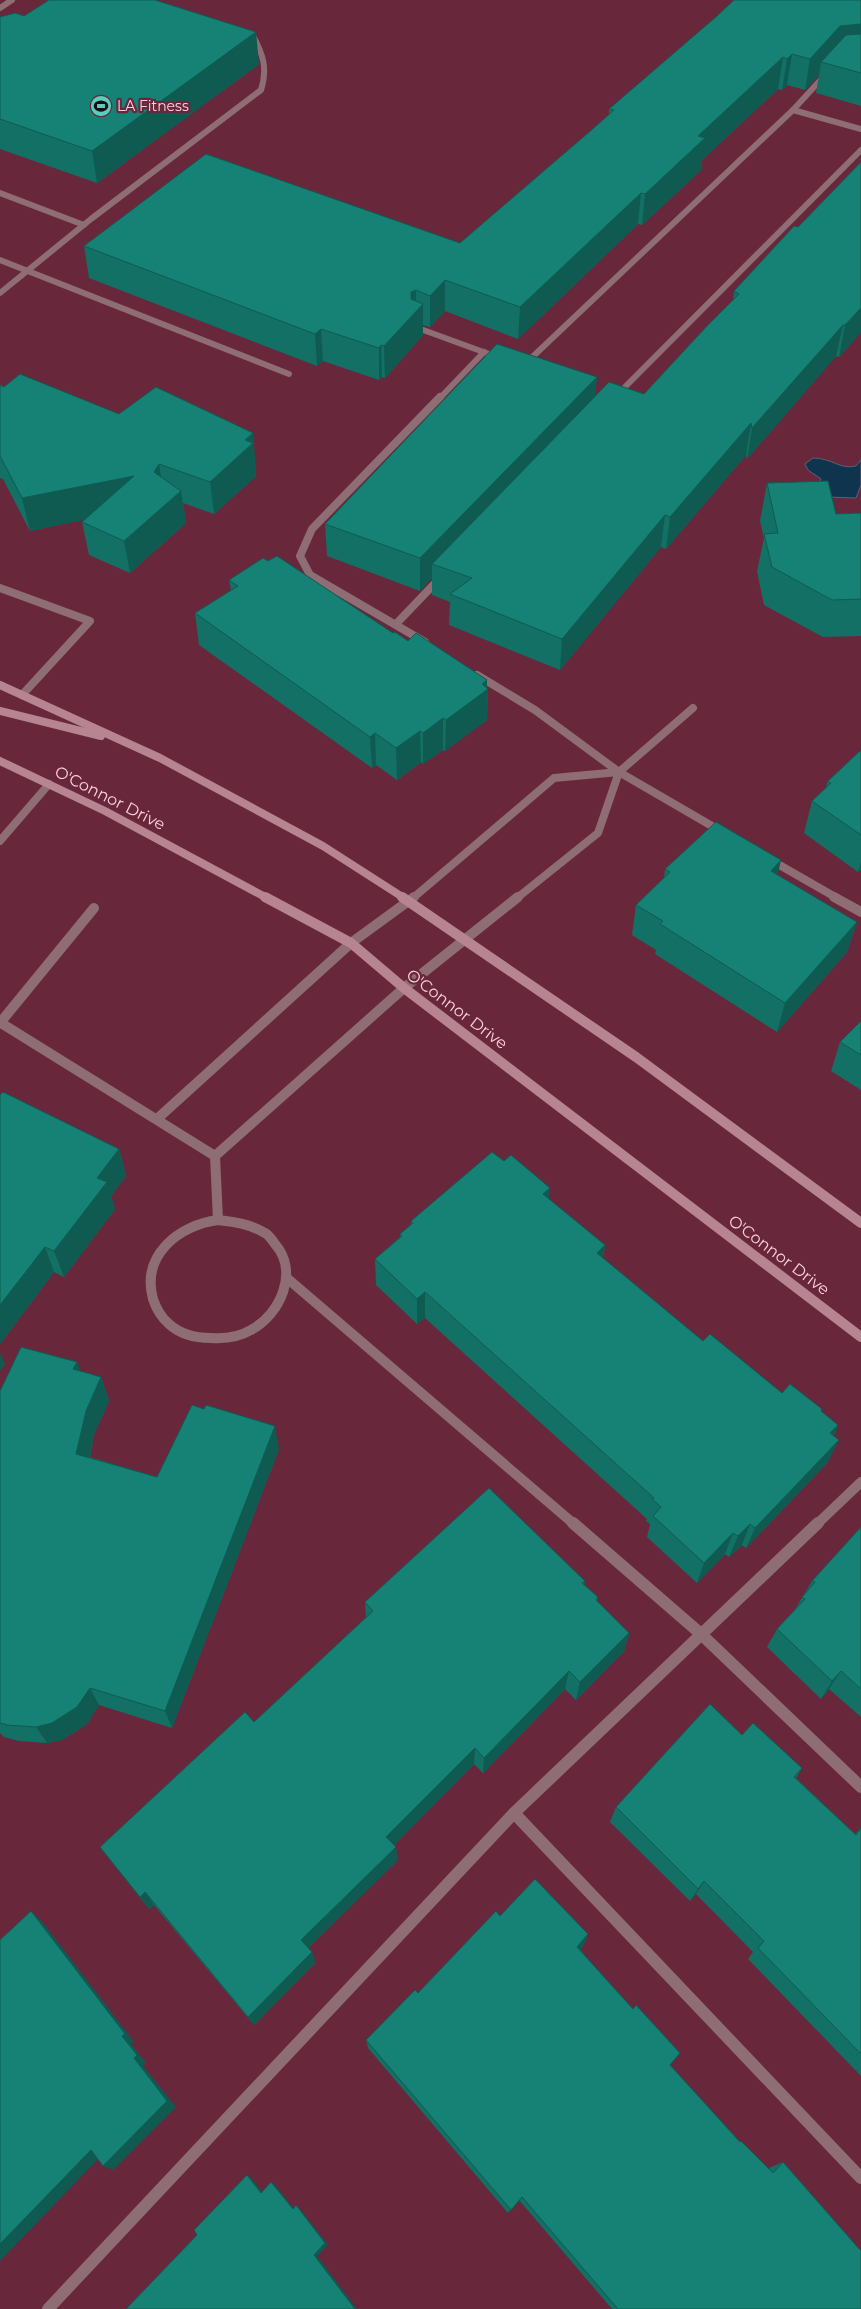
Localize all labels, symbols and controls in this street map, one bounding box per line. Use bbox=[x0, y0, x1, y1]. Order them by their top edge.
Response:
sports icon: LA Fitness bbox=[89, 94, 113, 118]
place label: LA Fitness bbox=[117, 97, 189, 115]
street label: O'Connor Drive bbox=[52, 762, 168, 834]
street label: O'Connor Drive bbox=[403, 965, 511, 1053]
street label: O'Connor Drive bbox=[725, 1211, 833, 1299]

